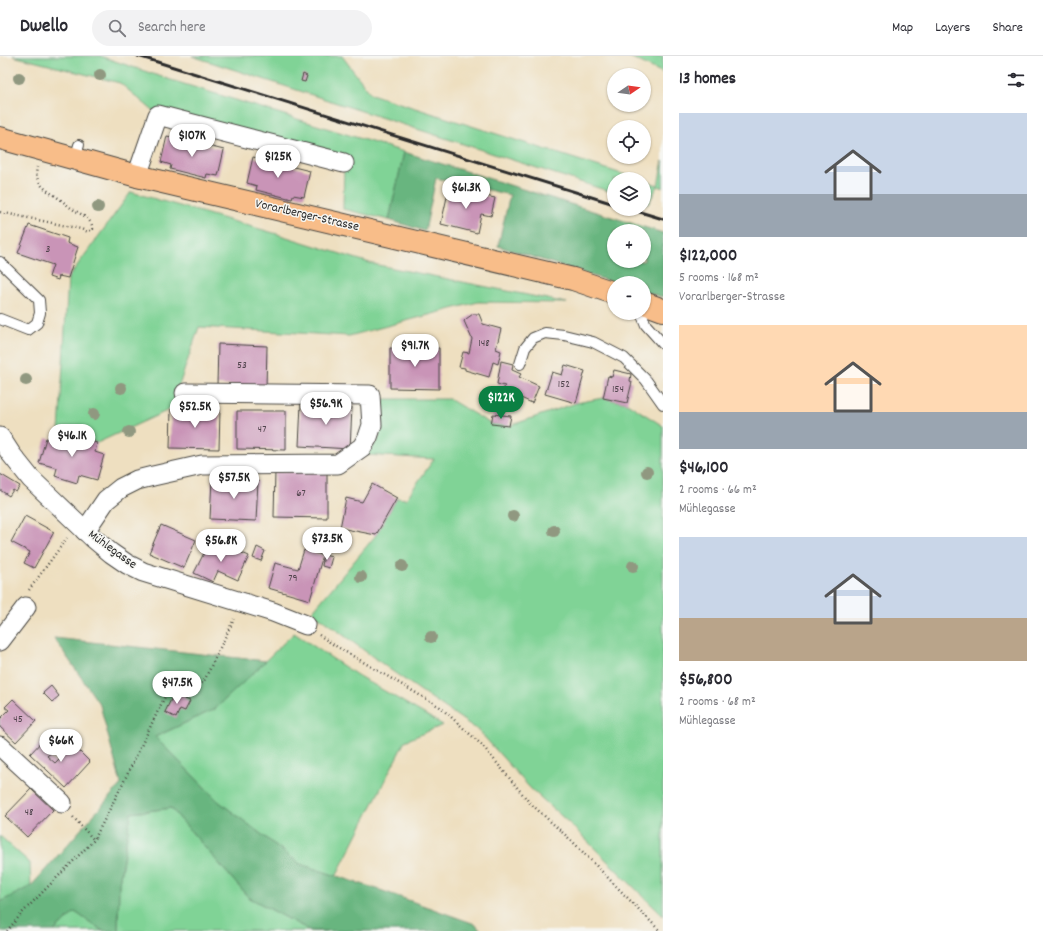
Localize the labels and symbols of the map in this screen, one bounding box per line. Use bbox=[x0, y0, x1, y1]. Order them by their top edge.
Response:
north arrow bbox=[607, 68, 651, 112]
pin: $107K bbox=[164, 124, 220, 158]
pin: $125K bbox=[250, 145, 306, 179]
pin: $61.3K bbox=[433, 176, 499, 210]
street label: Vorarlberger-Strasse bbox=[253, 195, 361, 237]
house number: 3 bbox=[46, 242, 51, 258]
pin: $91.7K bbox=[382, 334, 448, 368]
house number: 148 bbox=[478, 336, 490, 352]
house number: 53 bbox=[237, 358, 247, 374]
house number: 152 bbox=[558, 377, 570, 393]
house number: 154 bbox=[612, 382, 624, 398]
pin: $122K bbox=[473, 386, 529, 420]
pin: $56.9K bbox=[293, 392, 359, 426]
pin: $52.5K bbox=[162, 395, 228, 429]
house number: 47 bbox=[258, 422, 266, 438]
pin: $46.1K bbox=[39, 424, 105, 458]
pin: $57.5K bbox=[201, 466, 267, 500]
house number: 67 bbox=[296, 486, 306, 502]
street label: Mühlegasse bbox=[84, 526, 141, 574]
pin: $73.5K bbox=[294, 527, 360, 561]
pin: $56.8K bbox=[188, 529, 254, 563]
house number: 79 bbox=[288, 571, 298, 587]
pin: $47.5K bbox=[144, 671, 210, 705]
house number: 45 bbox=[13, 712, 23, 728]
pin: $66K bbox=[37, 729, 85, 763]
house number: 48 bbox=[25, 805, 33, 821]

